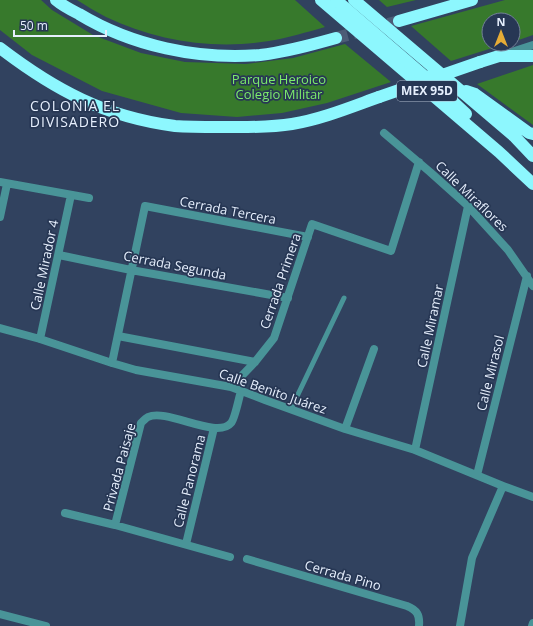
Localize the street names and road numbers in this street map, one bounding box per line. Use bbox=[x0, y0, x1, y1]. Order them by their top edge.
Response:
road number: MEX 95D bbox=[397, 81, 457, 101]
street label: Calle Miraflores bbox=[432, 157, 512, 235]
street label: Cerrada Tercera bbox=[178, 192, 278, 228]
street label: Calle Mirador 4 bbox=[26, 218, 62, 312]
street label: Cerrada Primera bbox=[255, 231, 305, 331]
street label: Cerrada Segunda bbox=[122, 246, 228, 284]
street label: Calle Miramar bbox=[412, 282, 448, 369]
street label: Calle Mirasol bbox=[472, 333, 508, 413]
street label: Calle Benito Juárez bbox=[217, 364, 329, 418]
street label: Privada Paisaje bbox=[99, 421, 139, 513]
street label: Calle Panorama bbox=[169, 433, 209, 529]
street label: Cerrada Pino bbox=[303, 555, 384, 595]

